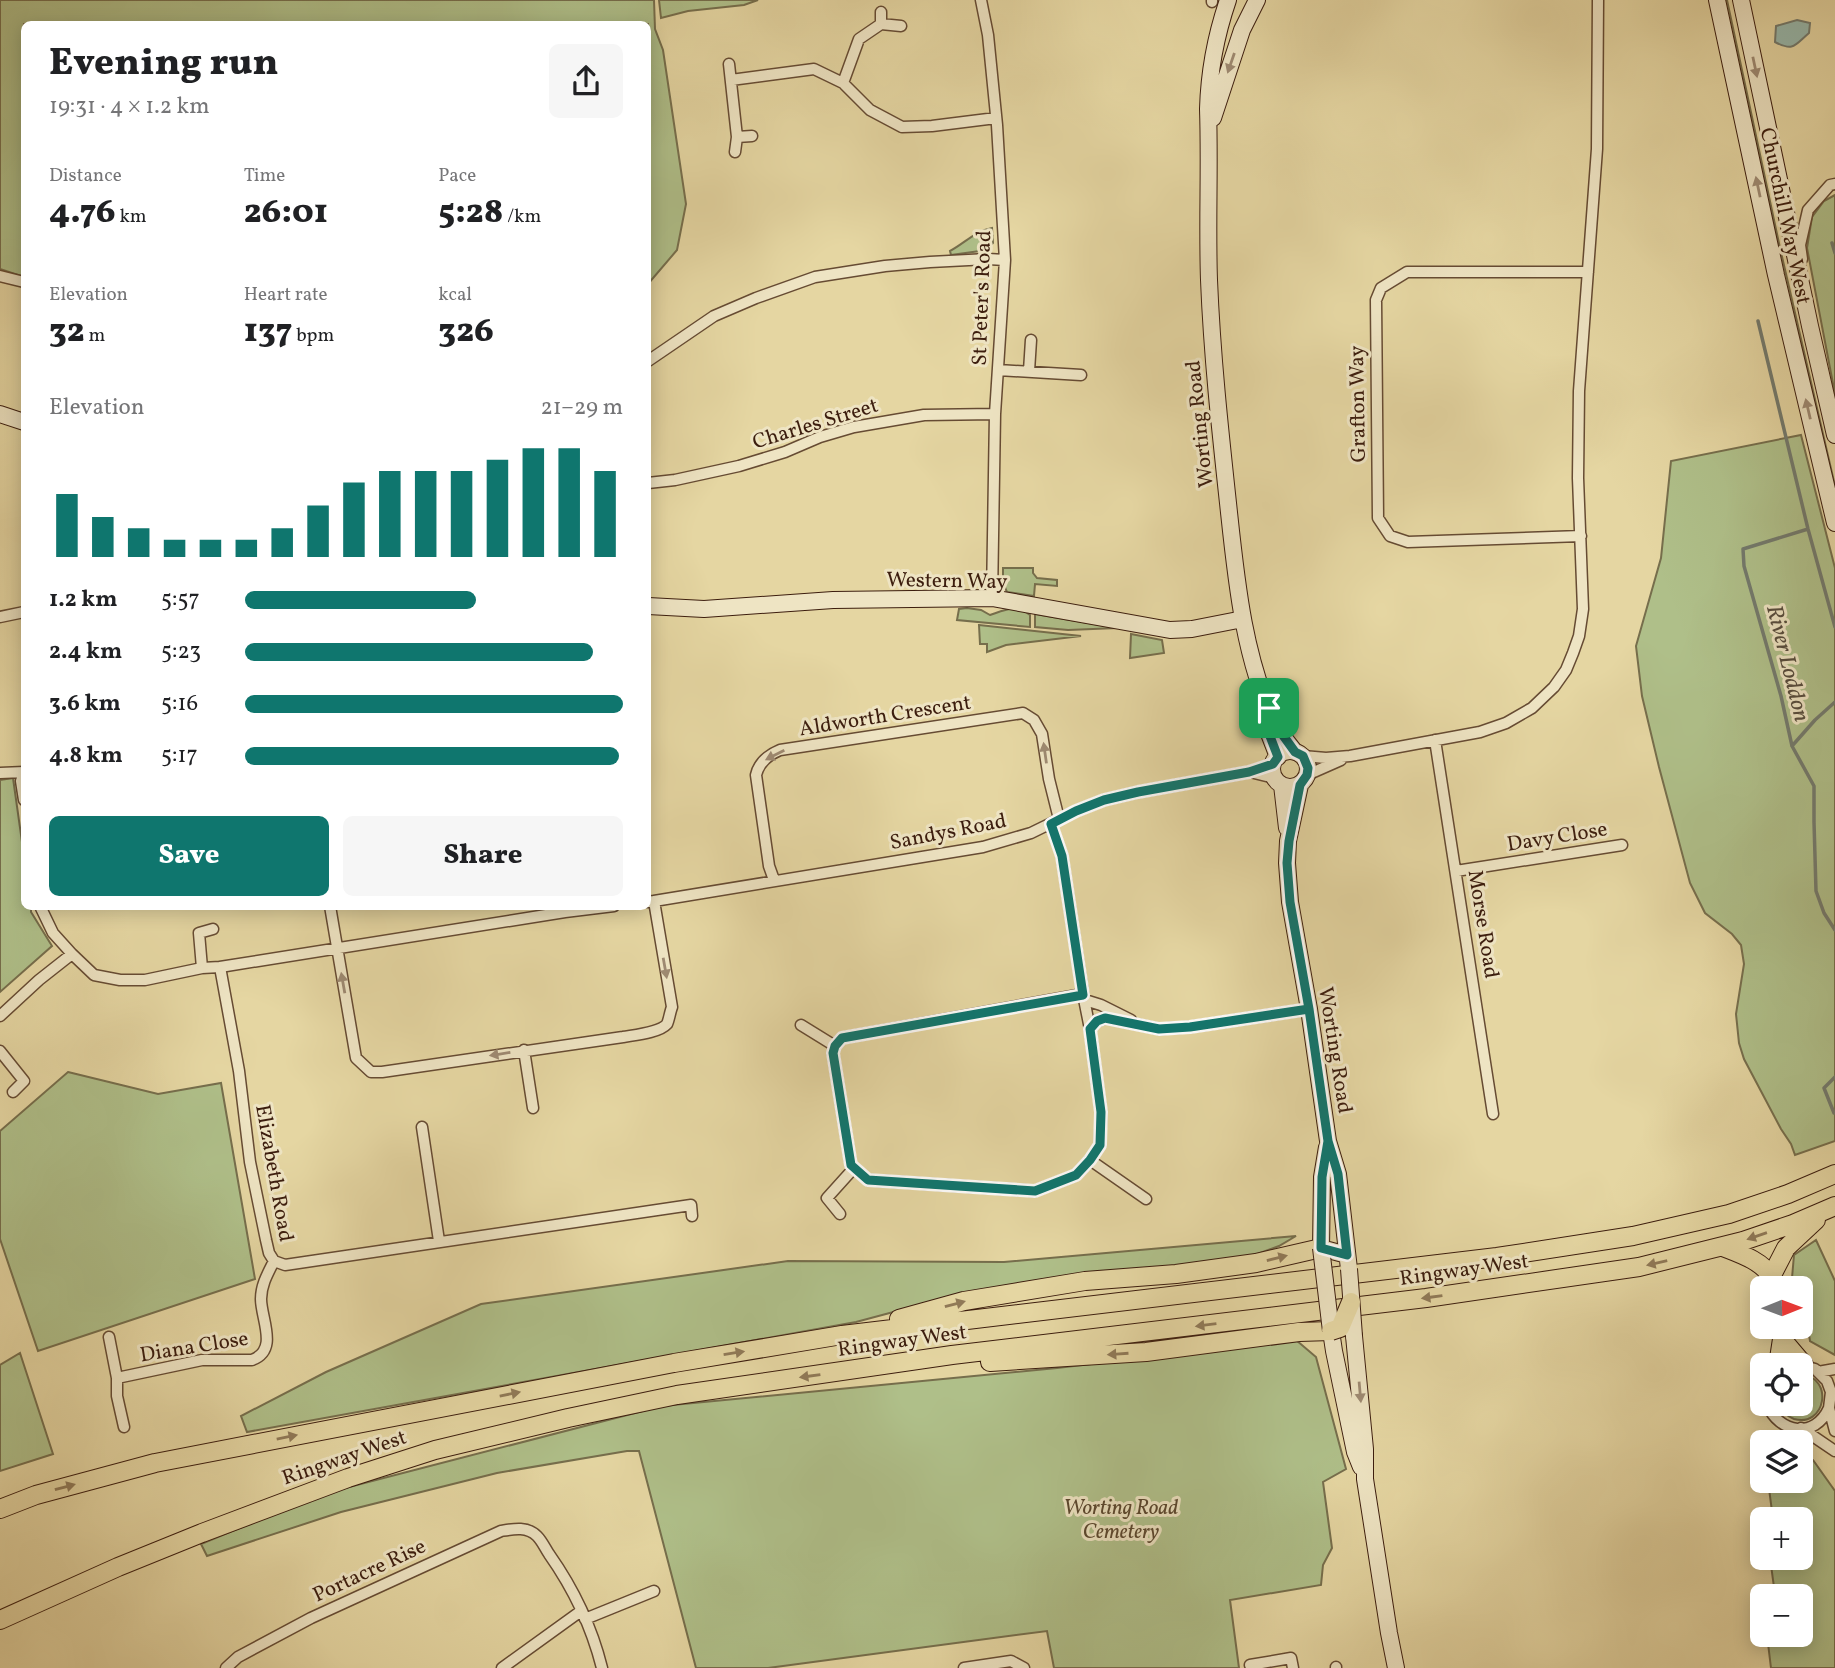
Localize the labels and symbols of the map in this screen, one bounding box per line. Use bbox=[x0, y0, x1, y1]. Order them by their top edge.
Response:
one-way arrow bbox=[1225, 52, 1236, 73]
one-way arrow bbox=[1750, 56, 1761, 78]
street label: Churchill Way West bbox=[1752, 125, 1817, 307]
one-way arrow bbox=[1752, 176, 1763, 198]
street label: St Peter's Road bbox=[966, 230, 999, 366]
street label: Grafton Way bbox=[1343, 345, 1374, 463]
street label: Worting Road bbox=[1179, 359, 1222, 489]
street label: Charles Street bbox=[749, 392, 882, 457]
one-way arrow bbox=[1802, 398, 1813, 420]
street label: Western Way bbox=[886, 566, 1008, 597]
water label: River Loddon bbox=[1757, 602, 1817, 725]
pin bbox=[1239, 678, 1299, 738]
street label: Aldworth Crescent bbox=[797, 689, 973, 744]
one-way arrow bbox=[1039, 741, 1050, 763]
one-way arrow bbox=[764, 749, 785, 761]
street label: Sandys Road bbox=[887, 807, 1009, 858]
street label: Davy Close bbox=[1505, 815, 1610, 860]
street label: Morse Road bbox=[1460, 868, 1505, 981]
one-way arrow bbox=[660, 957, 671, 979]
one-way arrow bbox=[337, 972, 348, 994]
street label: Worting Road bbox=[1310, 985, 1359, 1116]
one-way arrow bbox=[489, 1049, 511, 1060]
street label: Elizabeth Road bbox=[247, 1102, 300, 1244]
one-way arrow bbox=[1746, 1231, 1767, 1242]
street label: Ringway West bbox=[1398, 1247, 1531, 1294]
one-way arrow bbox=[1266, 1252, 1288, 1263]
one-way arrow bbox=[1646, 1258, 1668, 1269]
north arrow bbox=[1750, 1276, 1813, 1339]
one-way arrow bbox=[1421, 1292, 1443, 1303]
one-way arrow bbox=[944, 1298, 966, 1309]
street label: Ringway West bbox=[836, 1318, 969, 1365]
one-way arrow bbox=[1195, 1320, 1217, 1331]
street label: Diana Close bbox=[138, 1325, 251, 1370]
one-way arrow bbox=[723, 1347, 745, 1358]
one-way arrow bbox=[1106, 1349, 1128, 1360]
one-way arrow bbox=[799, 1371, 821, 1382]
one-way arrow bbox=[1355, 1382, 1366, 1404]
one-way arrow bbox=[499, 1389, 521, 1400]
street label: Ringway West bbox=[278, 1424, 411, 1493]
one-way arrow bbox=[276, 1432, 298, 1443]
one-way arrow bbox=[55, 1482, 76, 1492]
park label: Worting Road Cemetery bbox=[1064, 1494, 1178, 1547]
street label: Portacre Rise bbox=[308, 1533, 431, 1610]

